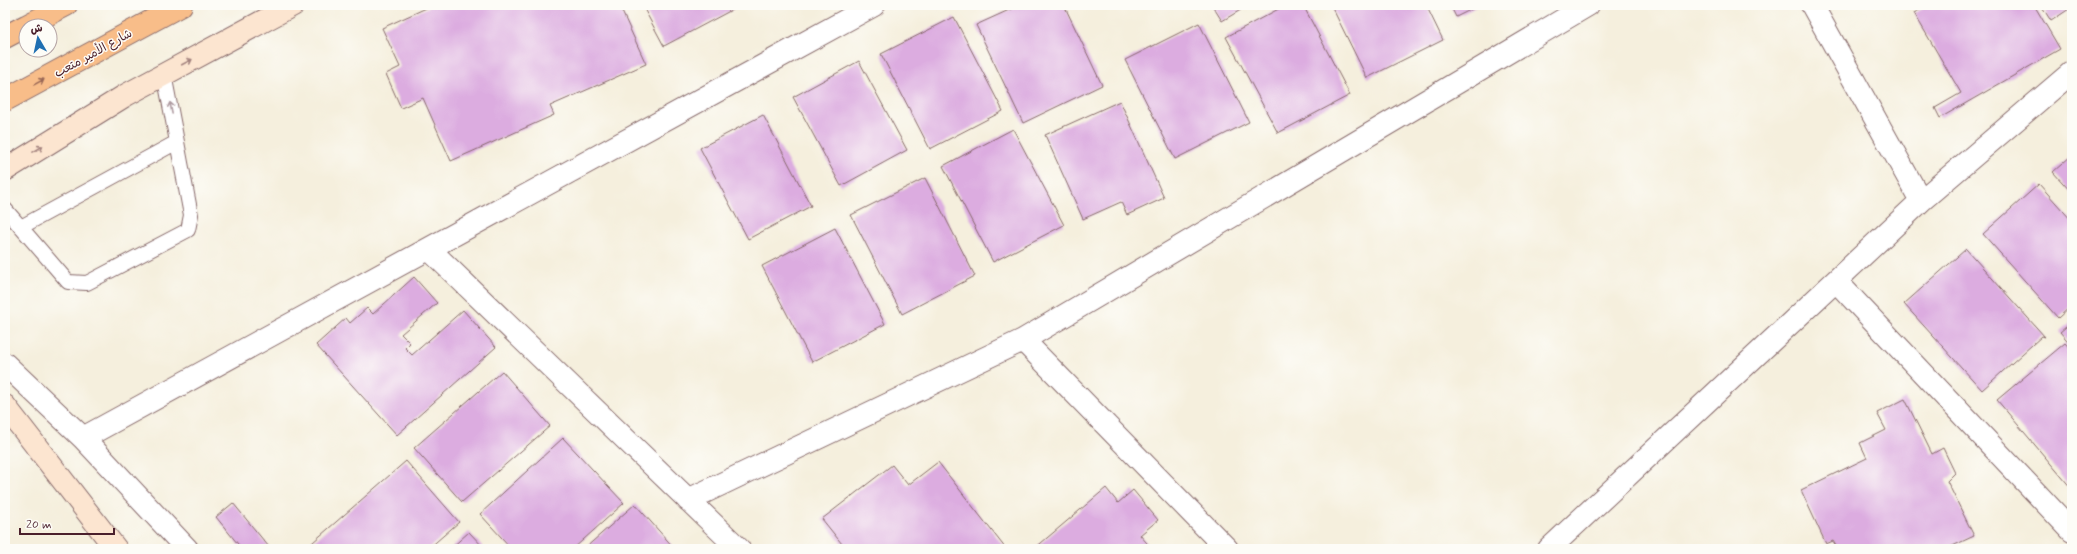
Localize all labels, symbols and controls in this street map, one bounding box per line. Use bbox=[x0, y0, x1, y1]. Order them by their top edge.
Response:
north arrow bbox=[18, 18, 58, 58]
text: ش bbox=[30, 21, 44, 37]
street label: شارع الأمير متعب bbox=[51, 25, 135, 82]
one-way arrow bbox=[180, 58, 192, 66]
one-way arrow bbox=[33, 78, 45, 85]
one-way arrow bbox=[166, 102, 174, 115]
one-way arrow bbox=[32, 145, 43, 153]
scale bar bbox=[20, 510, 114, 536]
text: 20 m bbox=[26, 517, 52, 533]

